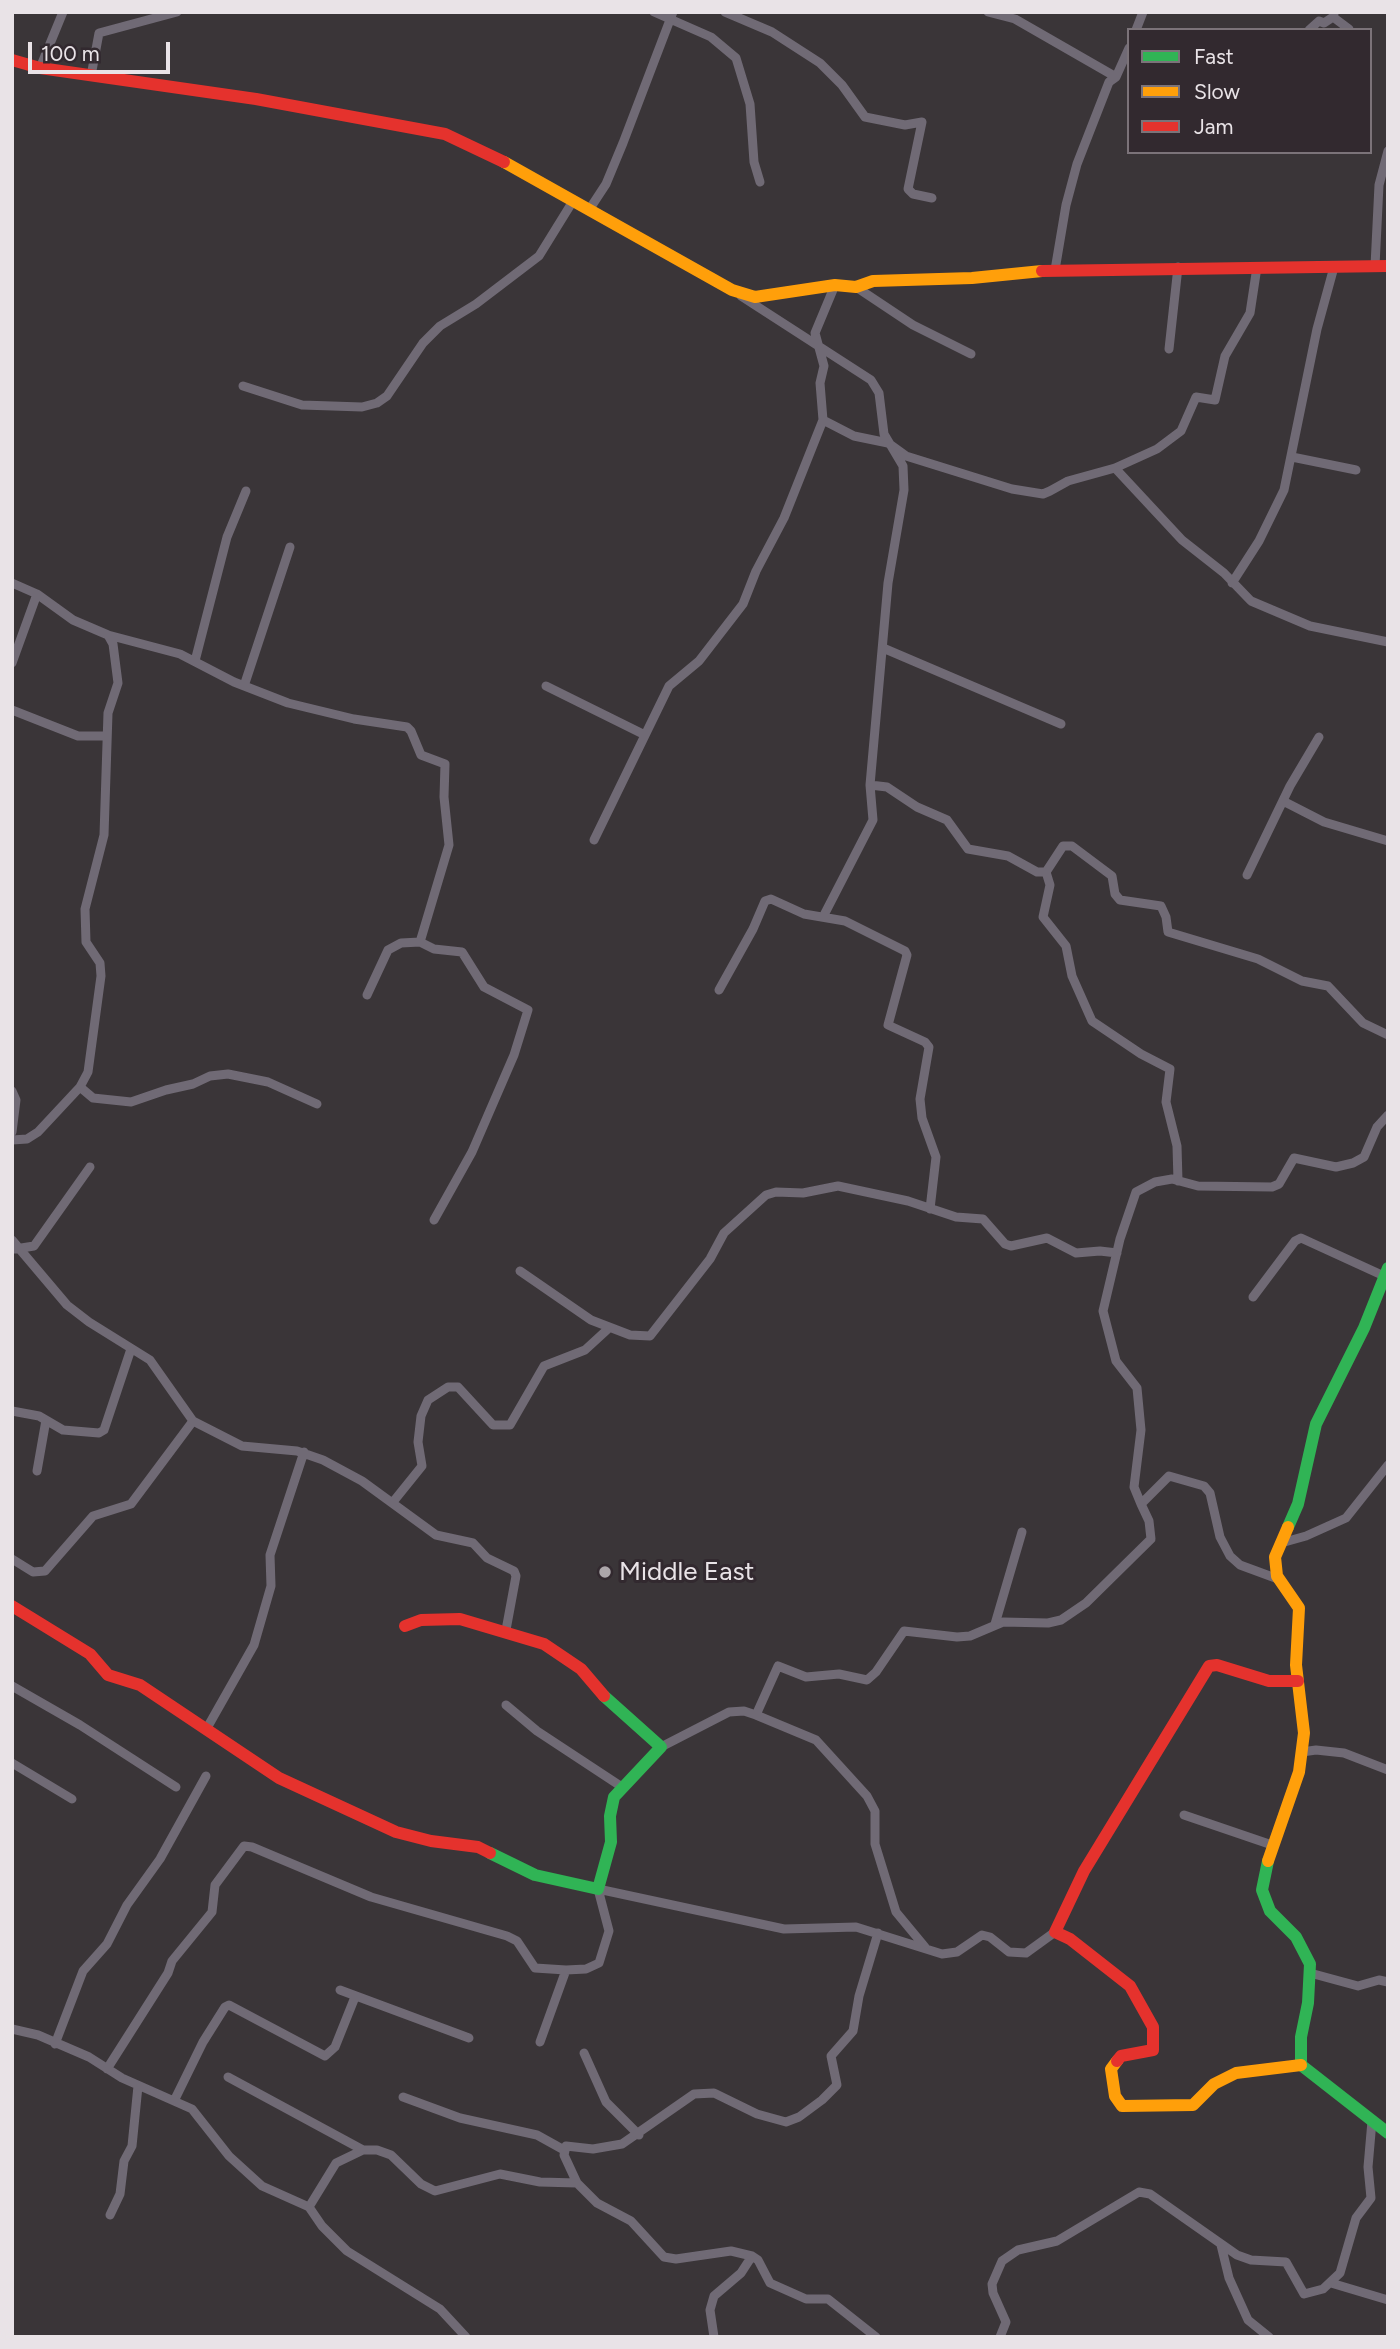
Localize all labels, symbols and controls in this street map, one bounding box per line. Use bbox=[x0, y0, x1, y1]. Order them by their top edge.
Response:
scale bar bbox=[32, 28, 173, 72]
legend bbox=[1127, 28, 1372, 154]
text: 100 m bbox=[41, 41, 100, 66]
text: Fast bbox=[1194, 44, 1234, 69]
text: Slow bbox=[1194, 79, 1240, 104]
text: Jam bbox=[1194, 114, 1233, 139]
place label: Middle East bbox=[619, 1556, 754, 1588]
marker: Middle East bbox=[597, 1564, 613, 1580]

